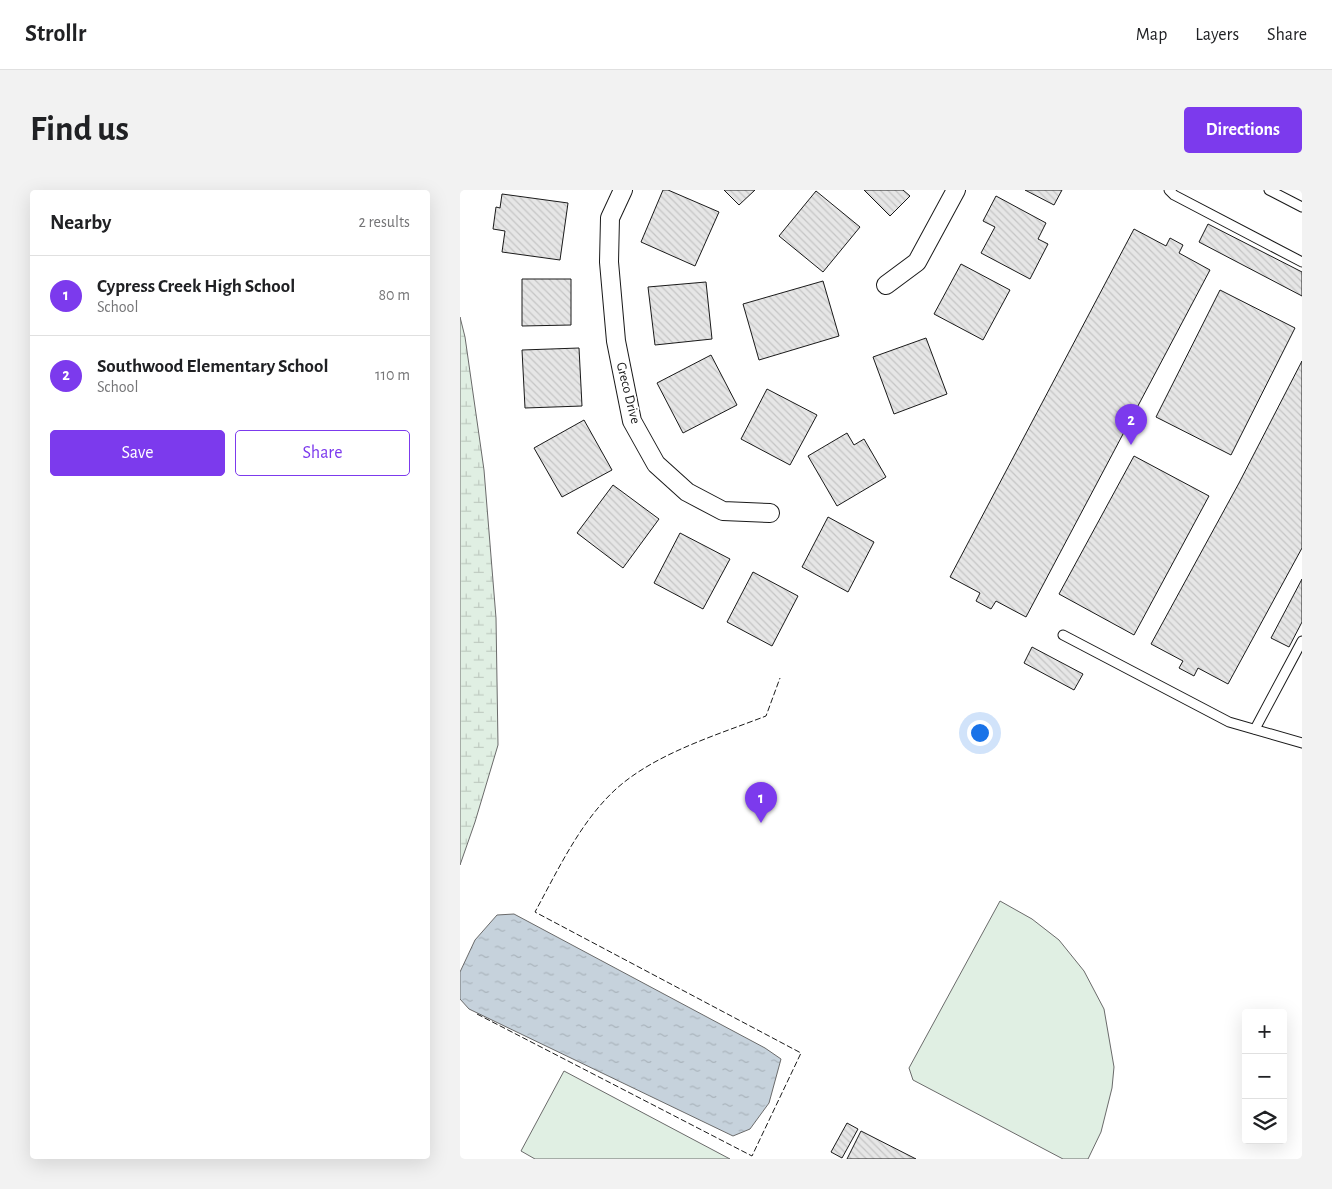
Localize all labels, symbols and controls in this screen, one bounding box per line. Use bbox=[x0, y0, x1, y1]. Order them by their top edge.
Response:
text: Strollr bbox=[25, 22, 86, 46]
text: Map bbox=[1136, 26, 1167, 44]
text: Layers bbox=[1195, 26, 1239, 44]
text: Share bbox=[1267, 26, 1307, 44]
button: Directions bbox=[1184, 107, 1302, 153]
text: Find us bbox=[30, 112, 129, 147]
text: Nearby bbox=[50, 212, 111, 233]
text: 2 results bbox=[358, 214, 410, 230]
text: Cypress Creek High School bbox=[97, 277, 295, 296]
text: 1 bbox=[63, 287, 69, 303]
text: 80 m bbox=[379, 287, 410, 303]
text: School bbox=[97, 299, 138, 315]
text: Southwood Elementary School bbox=[97, 357, 328, 376]
street label: Greco Drive bbox=[614, 361, 642, 425]
text: 2 bbox=[62, 367, 70, 383]
text: 110 m bbox=[375, 367, 410, 383]
text: School bbox=[97, 379, 138, 395]
pin: 2 bbox=[1115, 404, 1147, 445]
button: Save bbox=[50, 430, 225, 476]
button: Share bbox=[235, 430, 410, 476]
your location bbox=[967, 720, 993, 746]
pin: 1 bbox=[745, 782, 777, 823]
map controls bbox=[1242, 1009, 1287, 1144]
button: + bbox=[1242, 1009, 1287, 1054]
button: − bbox=[1242, 1054, 1287, 1099]
button: layers bbox=[1242, 1099, 1287, 1144]

